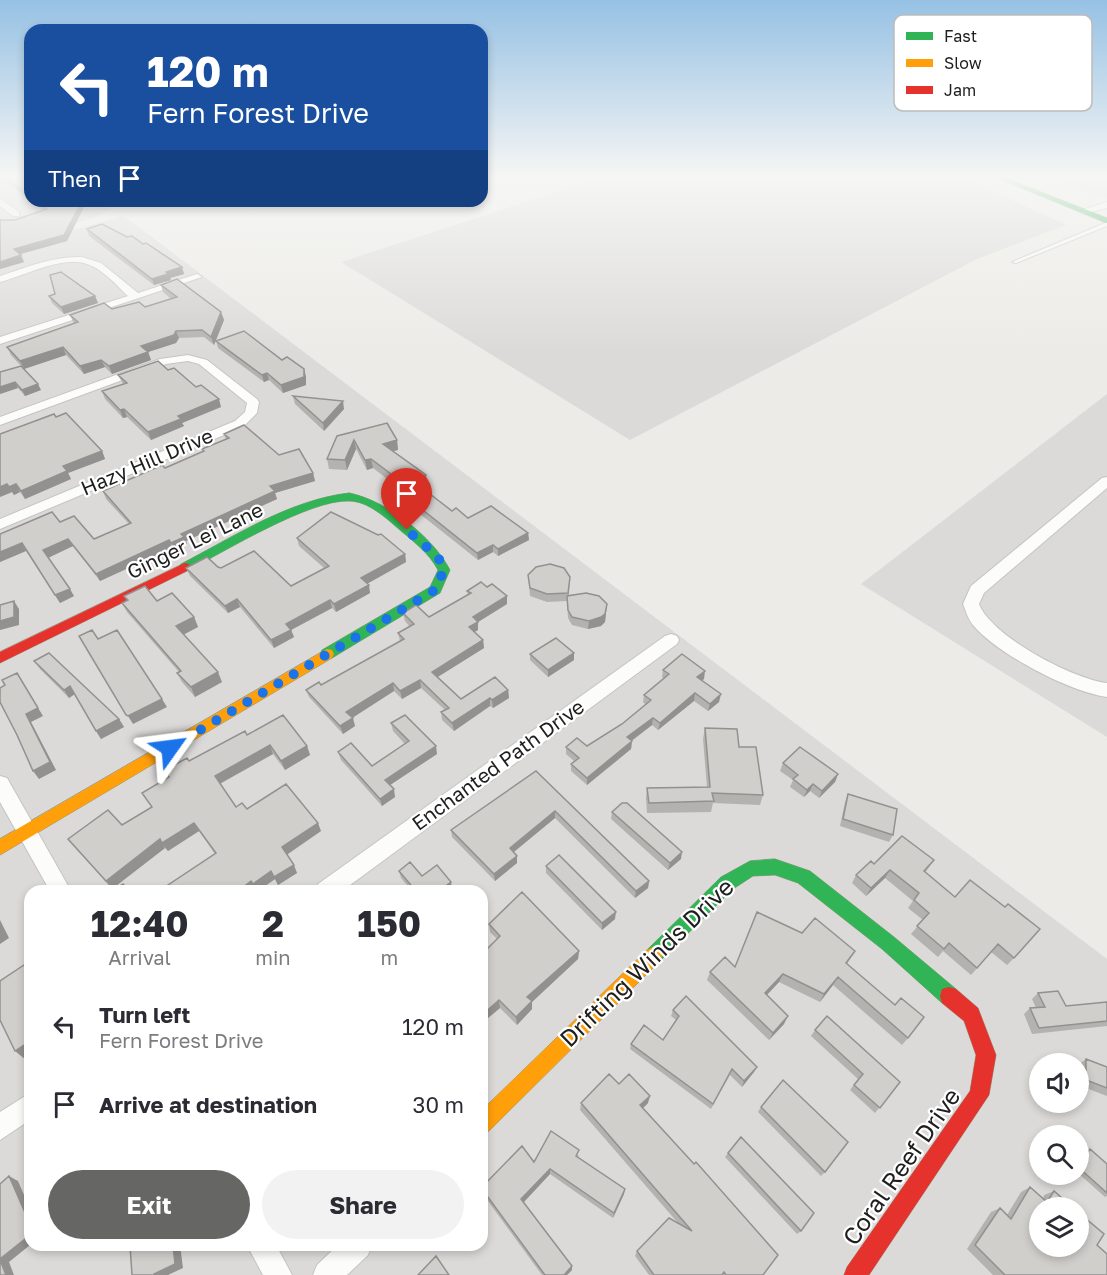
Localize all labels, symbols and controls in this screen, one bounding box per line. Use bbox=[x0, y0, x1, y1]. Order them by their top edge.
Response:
legend bbox=[894, 15, 1092, 111]
text: Fast bbox=[944, 26, 977, 46]
text: 120 m bbox=[147, 46, 269, 96]
icon: left bbox=[48, 48, 126, 126]
text: Slow bbox=[944, 53, 982, 73]
text: Jam bbox=[944, 80, 976, 100]
text: Fern Forest Drive bbox=[147, 97, 369, 129]
icon: arrive bbox=[113, 162, 146, 195]
text: Then bbox=[48, 165, 101, 192]
street label: Hazy Hill Drive bbox=[77, 422, 216, 500]
pin bbox=[381, 468, 432, 530]
icon: arrive bbox=[390, 477, 423, 510]
street label: Ginger Lei Lane bbox=[123, 497, 267, 583]
street label: Enchanted Path Drive bbox=[407, 694, 588, 835]
position arrow bbox=[138, 716, 202, 780]
street label: Drifting Winds Drive bbox=[553, 871, 739, 1052]
text: 12:40 bbox=[91, 902, 189, 945]
text: 2 bbox=[262, 902, 284, 945]
text: 150 bbox=[357, 902, 421, 945]
text: Arrival bbox=[108, 945, 171, 969]
text: min bbox=[255, 945, 291, 969]
text: m bbox=[380, 945, 398, 969]
text: Turn left bbox=[99, 1001, 190, 1028]
icon: left bbox=[48, 1010, 81, 1043]
text: 120 m bbox=[402, 1013, 464, 1040]
text: Fern Forest Drive bbox=[99, 1028, 263, 1052]
map controls bbox=[1029, 1053, 1089, 1257]
button: sound bbox=[1029, 1053, 1089, 1113]
street label: Coral Reef Drive bbox=[836, 1082, 966, 1250]
icon: arrive bbox=[48, 1088, 81, 1121]
text: Arrive at destination bbox=[99, 1091, 317, 1118]
text: 30 m bbox=[413, 1091, 464, 1118]
button: search bbox=[1029, 1125, 1089, 1185]
button: Exit bbox=[48, 1170, 250, 1239]
button: Share bbox=[262, 1170, 464, 1239]
button: layers bbox=[1029, 1197, 1089, 1257]

